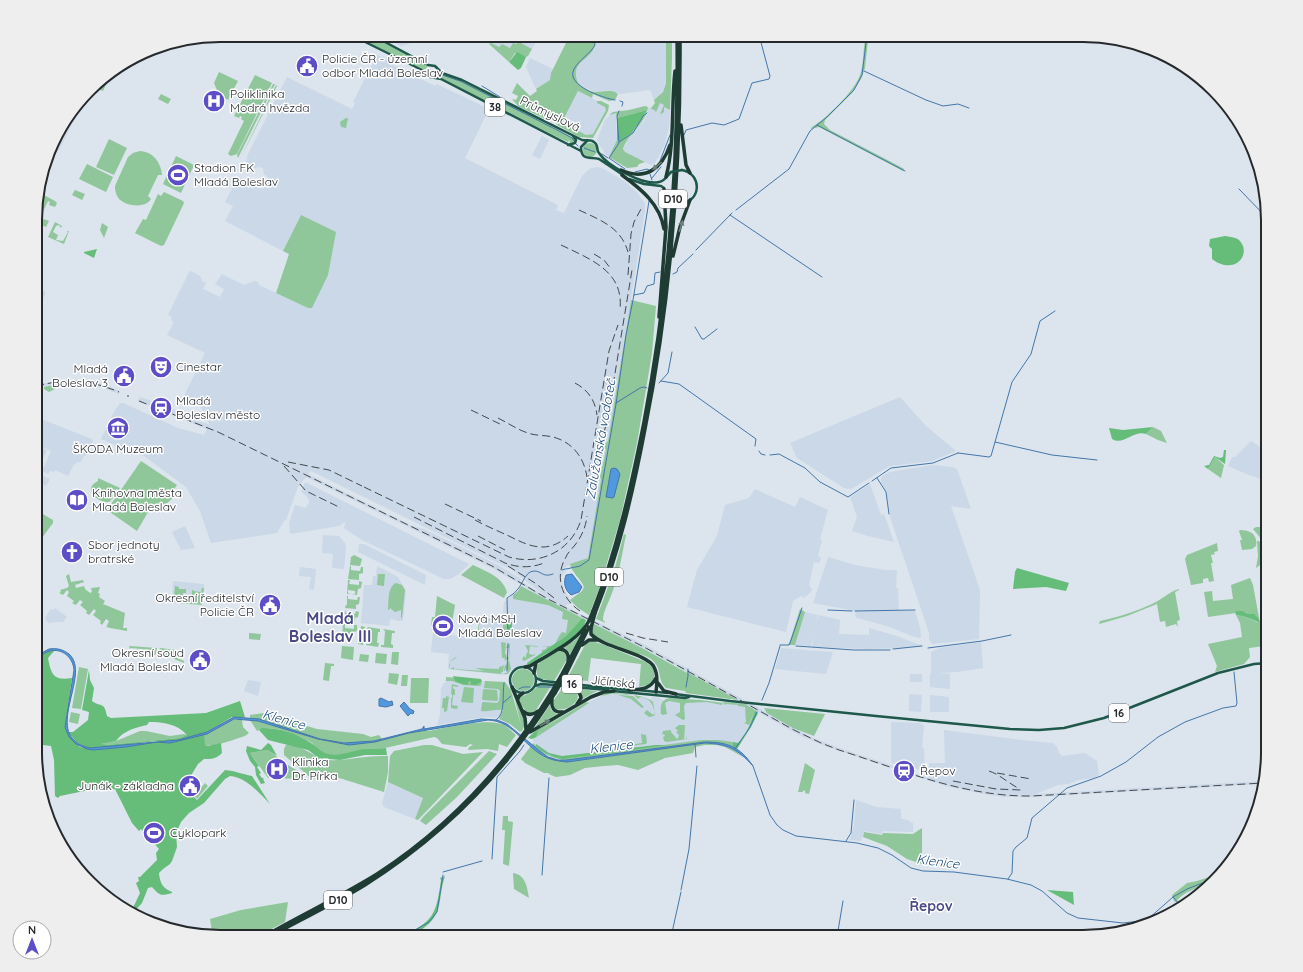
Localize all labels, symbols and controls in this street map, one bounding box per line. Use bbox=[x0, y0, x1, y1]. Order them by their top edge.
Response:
place label: Policie ČR - územní odbor Mladá Boleslav bbox=[322, 51, 443, 80]
public building icon: Policie ČR - územní odbor Mladá Boleslav bbox=[294, 53, 320, 79]
place label: Poliklinika Modrá hvězda bbox=[230, 86, 309, 115]
hospital icon: Poliklinika Modrá hvězda bbox=[201, 88, 227, 114]
street label: Průmyslová bbox=[518, 93, 583, 135]
road number: 38 bbox=[485, 98, 505, 116]
place label: Stadion FK Mladá Boleslav bbox=[194, 160, 278, 189]
sports icon: Stadion FK Mladá Boleslav bbox=[165, 162, 191, 188]
one-way arrow bbox=[651, 162, 662, 171]
road number: D10 bbox=[659, 190, 687, 208]
one-way arrow bbox=[678, 220, 684, 232]
theatre icon: Cinestar bbox=[148, 354, 174, 380]
place label: Cinestar bbox=[176, 359, 222, 374]
place label: Mladá Boleslav 3 bbox=[52, 361, 108, 390]
public building icon: Mladá Boleslav 3 bbox=[111, 363, 137, 389]
water label: Zalužanská vodoteč bbox=[582, 377, 619, 500]
place label: Mladá Boleslav město bbox=[176, 393, 260, 422]
station icon: Mladá Boleslav město bbox=[148, 395, 174, 421]
museum icon: ŠKODA Muzeum bbox=[105, 415, 131, 441]
place label: ŠKODA Muzeum bbox=[73, 441, 163, 456]
place label: Knihovna města Mladá Boleslav bbox=[92, 485, 182, 514]
library icon: Knihovna města Mladá Boleslav bbox=[64, 487, 90, 513]
place label: Sbor jednoty bratrské bbox=[88, 537, 160, 566]
church icon: Sbor jednoty bratrské bbox=[59, 539, 85, 565]
road number: D10 bbox=[595, 568, 623, 586]
place label: Okresní ředitelství Policie ČR bbox=[155, 590, 254, 619]
public building icon: Okresní ředitelství Policie ČR bbox=[257, 592, 283, 618]
district label: Mladá Boleslav III bbox=[289, 608, 371, 646]
place label: Nová MSH Mladá Boleslav bbox=[458, 611, 542, 640]
sports icon: Nová MSH Mladá Boleslav bbox=[430, 613, 456, 639]
place label: Okresní soud Mladá Boleslav bbox=[100, 645, 184, 674]
public building icon: Okresní soud Mladá Boleslav bbox=[187, 647, 213, 673]
street label: Jičínská bbox=[590, 672, 636, 691]
road number: 16 bbox=[562, 675, 582, 693]
road number: 16 bbox=[1109, 704, 1129, 722]
water label: Klenice bbox=[261, 705, 308, 733]
one-way arrow bbox=[539, 719, 551, 726]
water label: Klenice bbox=[589, 736, 634, 756]
place label: Klinika Dr. Pírka bbox=[292, 754, 337, 783]
hospital icon: Klinika Dr. Pírka bbox=[264, 756, 290, 782]
station icon: Řepov bbox=[891, 758, 917, 784]
place label: Řepov bbox=[920, 763, 956, 778]
public building icon: Junák - základna bbox=[177, 773, 203, 799]
place label: Junák - základna bbox=[78, 778, 174, 793]
sports icon: Cyklopark bbox=[141, 820, 167, 846]
place label: Cyklopark bbox=[170, 825, 227, 840]
water label: Klenice bbox=[916, 850, 961, 872]
road number: D10 bbox=[324, 891, 352, 909]
district label: Řepov bbox=[909, 897, 953, 915]
north arrow bbox=[12, 920, 52, 960]
text: N bbox=[28, 923, 36, 937]

